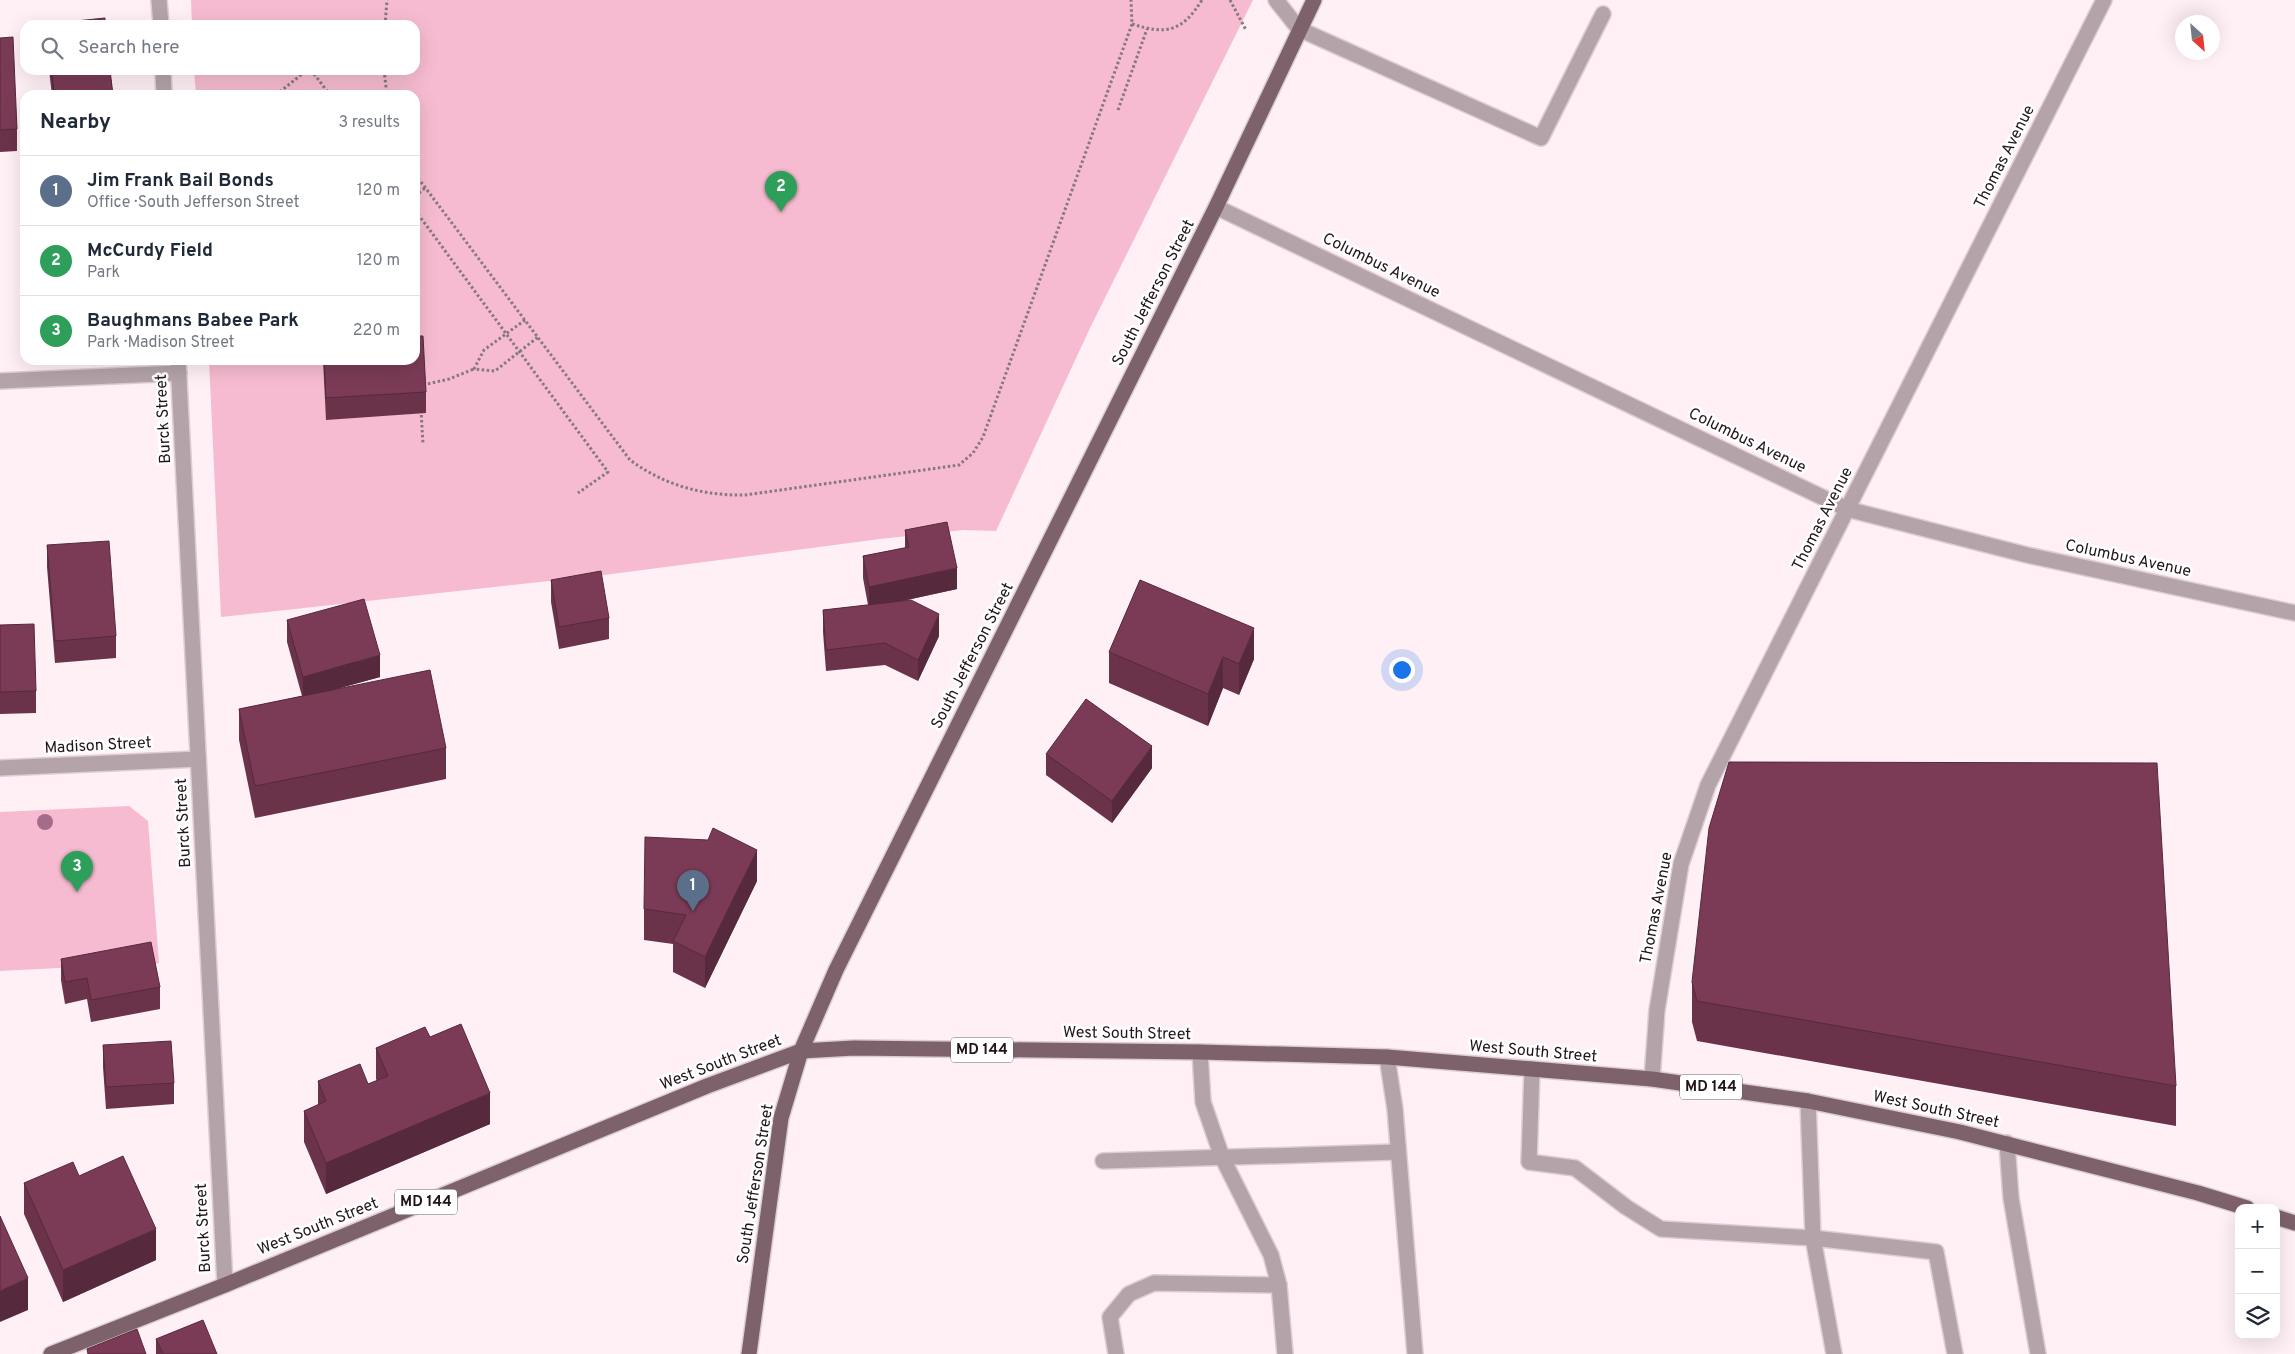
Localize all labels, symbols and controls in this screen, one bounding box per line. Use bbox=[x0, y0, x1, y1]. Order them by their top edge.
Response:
north arrow bbox=[2175, 15, 2220, 60]
search box bbox=[20, 20, 420, 75]
icon: search bbox=[38, 34, 66, 62]
text: Search here bbox=[78, 36, 180, 60]
street label: Thomas Avenue bbox=[1970, 102, 2040, 212]
text: Nearby bbox=[40, 109, 111, 136]
text: 3 results bbox=[338, 113, 400, 133]
text: Jim Frank Bail Bonds bbox=[87, 169, 274, 193]
pin: 2 bbox=[765, 171, 797, 212]
text: 1 bbox=[53, 181, 59, 201]
text: 120 m bbox=[357, 181, 400, 201]
text: Office · South Jefferson Street bbox=[87, 193, 299, 213]
street label: South Jefferson Street bbox=[1108, 216, 1200, 370]
street label: Columbus Avenue bbox=[1319, 229, 1443, 303]
text: McCurdy Field bbox=[87, 239, 213, 263]
text: 2 bbox=[51, 251, 61, 271]
text: 120 m bbox=[357, 251, 400, 271]
text: Park bbox=[87, 263, 120, 283]
text: Baughmans Babee Park bbox=[87, 309, 299, 333]
text: 3 bbox=[51, 321, 61, 341]
text: 220 m bbox=[353, 321, 400, 341]
text: Park · Madison Street bbox=[87, 333, 235, 353]
street label: Burck Street bbox=[152, 374, 176, 464]
street label: Columbus Avenue bbox=[1685, 404, 1809, 478]
street label: Thomas Avenue bbox=[1788, 464, 1858, 574]
street label: Columbus Avenue bbox=[2063, 536, 2193, 582]
street label: South Jefferson Street bbox=[927, 579, 1019, 733]
your location bbox=[1389, 657, 1415, 683]
street label: Madison Street bbox=[44, 733, 152, 759]
street label: Burck Street bbox=[172, 778, 196, 868]
street label: Thomas Avenue bbox=[1636, 850, 1678, 966]
pin: 3 bbox=[61, 851, 93, 892]
pin: 1 bbox=[677, 870, 709, 911]
street label: West South Street bbox=[1063, 1023, 1191, 1045]
street label: West South Street bbox=[657, 1031, 785, 1095]
street label: West South Street bbox=[1468, 1036, 1598, 1068]
road number: MD 144 bbox=[951, 1038, 1013, 1062]
road number: MD 144 bbox=[1680, 1074, 1742, 1100]
street label: West South Street bbox=[1871, 1087, 2001, 1133]
street label: South Jefferson Street bbox=[733, 1103, 779, 1265]
street label: Burck Street bbox=[192, 1183, 216, 1273]
road number: MD 144 bbox=[395, 1190, 457, 1214]
street label: West South Street bbox=[255, 1194, 381, 1260]
map controls bbox=[2235, 1204, 2280, 1339]
button: + bbox=[2235, 1204, 2280, 1249]
button: − bbox=[2235, 1249, 2280, 1294]
button: layers bbox=[2235, 1294, 2280, 1339]

